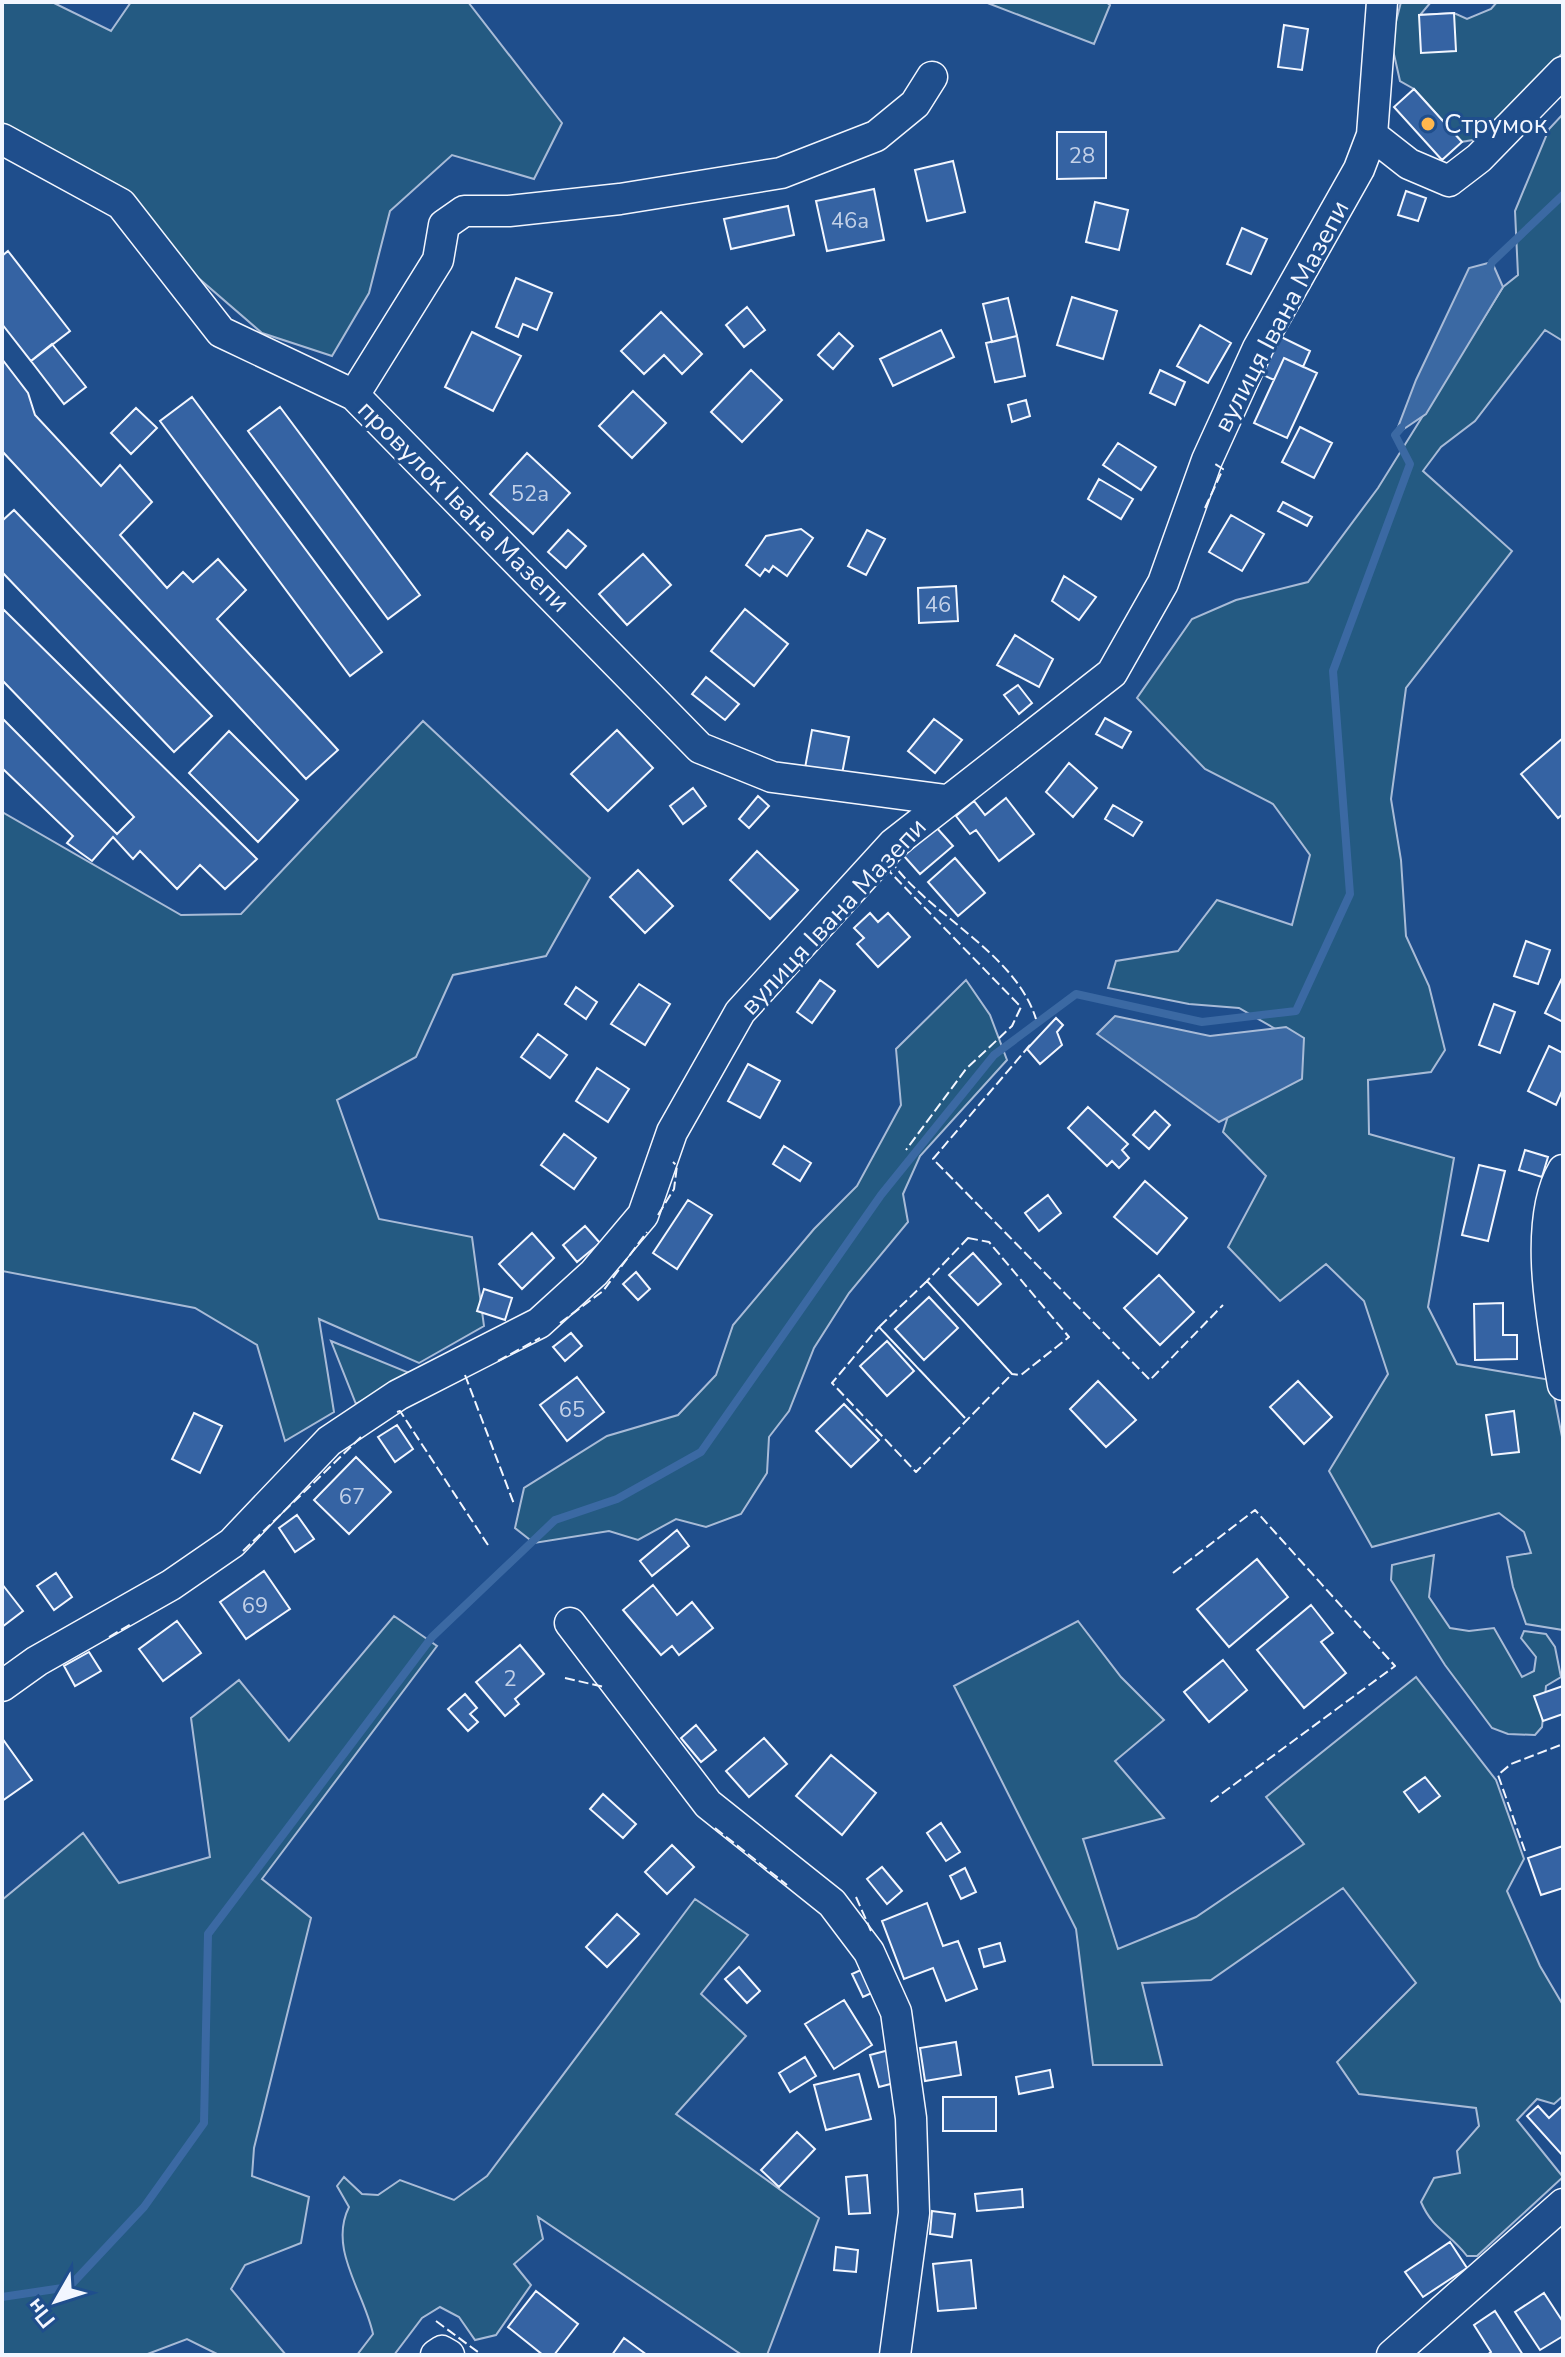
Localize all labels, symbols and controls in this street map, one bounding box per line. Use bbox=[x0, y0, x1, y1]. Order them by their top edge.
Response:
place label: Струмок bbox=[1444, 107, 1548, 142]
marker: Струмок bbox=[1419, 115, 1437, 133]
house number: 28 bbox=[1069, 141, 1095, 171]
street label: вулиця Івана Мазепи bbox=[1205, 194, 1357, 438]
house number: 46а bbox=[831, 206, 869, 236]
street label: провулок Івана Мазепи bbox=[350, 393, 577, 620]
house number: 52а bbox=[511, 479, 549, 509]
house number: 46 bbox=[925, 590, 951, 620]
street label: вулиця Івана Мазепи bbox=[733, 810, 934, 1023]
house number: 65 bbox=[559, 1395, 585, 1425]
house number: 67 bbox=[339, 1482, 365, 1512]
house number: 69 bbox=[242, 1591, 268, 1621]
house number: 2 bbox=[503, 1664, 517, 1694]
north arrow bbox=[16, 2261, 96, 2341]
text: Пн bbox=[20, 2292, 62, 2334]

